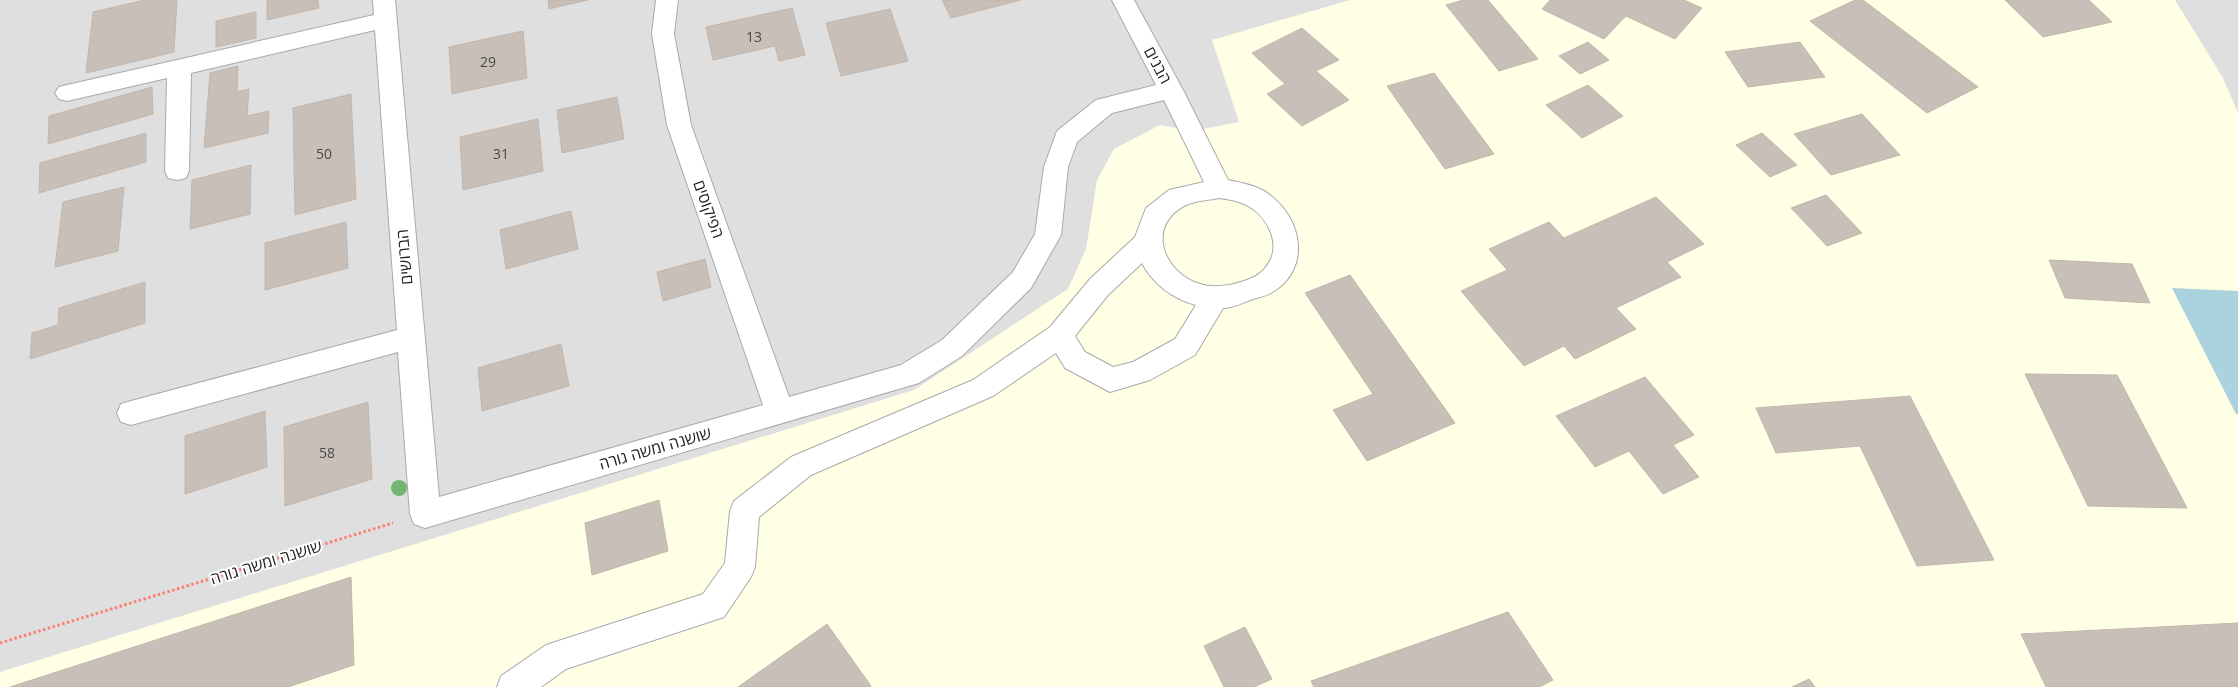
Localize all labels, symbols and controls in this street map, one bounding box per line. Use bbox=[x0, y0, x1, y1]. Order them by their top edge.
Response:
house number: 13 bbox=[746, 27, 762, 46]
street label: הבנים bbox=[1139, 43, 1177, 87]
house number: 29 bbox=[480, 52, 496, 71]
house number: 50 bbox=[316, 144, 332, 163]
house number: 31 bbox=[493, 144, 509, 163]
street label: הפיקוסים bbox=[688, 177, 730, 241]
street label: הברושים bbox=[391, 228, 417, 286]
street label: שושנה ומשה גורה bbox=[596, 421, 714, 475]
house number: 58 bbox=[319, 443, 335, 462]
street label: שושנה ומשה גורה bbox=[207, 535, 325, 589]

